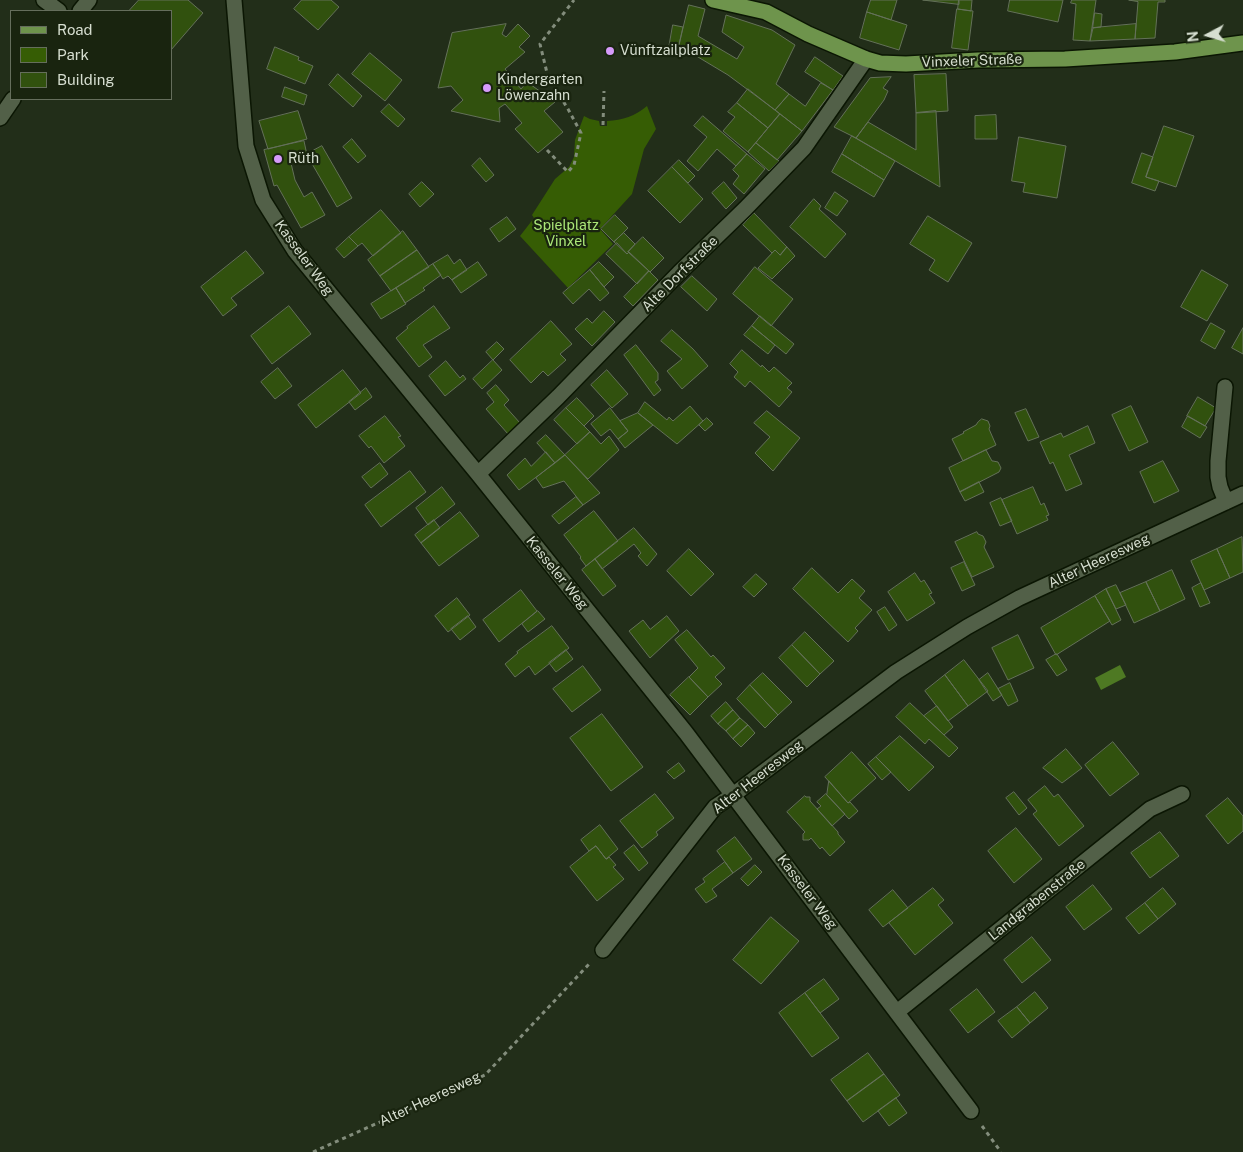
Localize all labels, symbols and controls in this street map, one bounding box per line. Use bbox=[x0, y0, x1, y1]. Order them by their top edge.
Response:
legend bbox=[10, 10, 172, 100]
north arrow bbox=[1183, 10, 1233, 60]
text: Road bbox=[57, 21, 93, 38]
text: N bbox=[1185, 30, 1202, 43]
place label: Vünftzailplatz bbox=[620, 43, 710, 59]
marker: Vünftzailplatz bbox=[604, 45, 616, 57]
text: Park bbox=[57, 46, 89, 63]
street label: Vinxeler Straße bbox=[921, 51, 1023, 71]
text: Building bbox=[57, 71, 115, 88]
place label: Kindergarten Löwenzahn bbox=[497, 72, 582, 104]
marker: Kindergarten Löwenzahn bbox=[481, 82, 493, 94]
place label: Rüth bbox=[288, 151, 319, 167]
marker: Rüth bbox=[272, 153, 284, 165]
street label: Kasseler Weg bbox=[271, 217, 337, 299]
park label: Spielplatz Vinxel bbox=[533, 218, 599, 250]
street label: Alte Dorfstraße bbox=[639, 233, 721, 315]
street label: Alter Heeresweg bbox=[1046, 530, 1152, 592]
street label: Kasseler Weg bbox=[522, 533, 592, 613]
street label: Alter Heeresweg bbox=[710, 737, 806, 817]
street label: Kasseler Weg bbox=[773, 851, 841, 933]
street label: Landgrabenstraße bbox=[985, 856, 1089, 944]
street label: Alter Heeresweg bbox=[377, 1068, 483, 1130]

